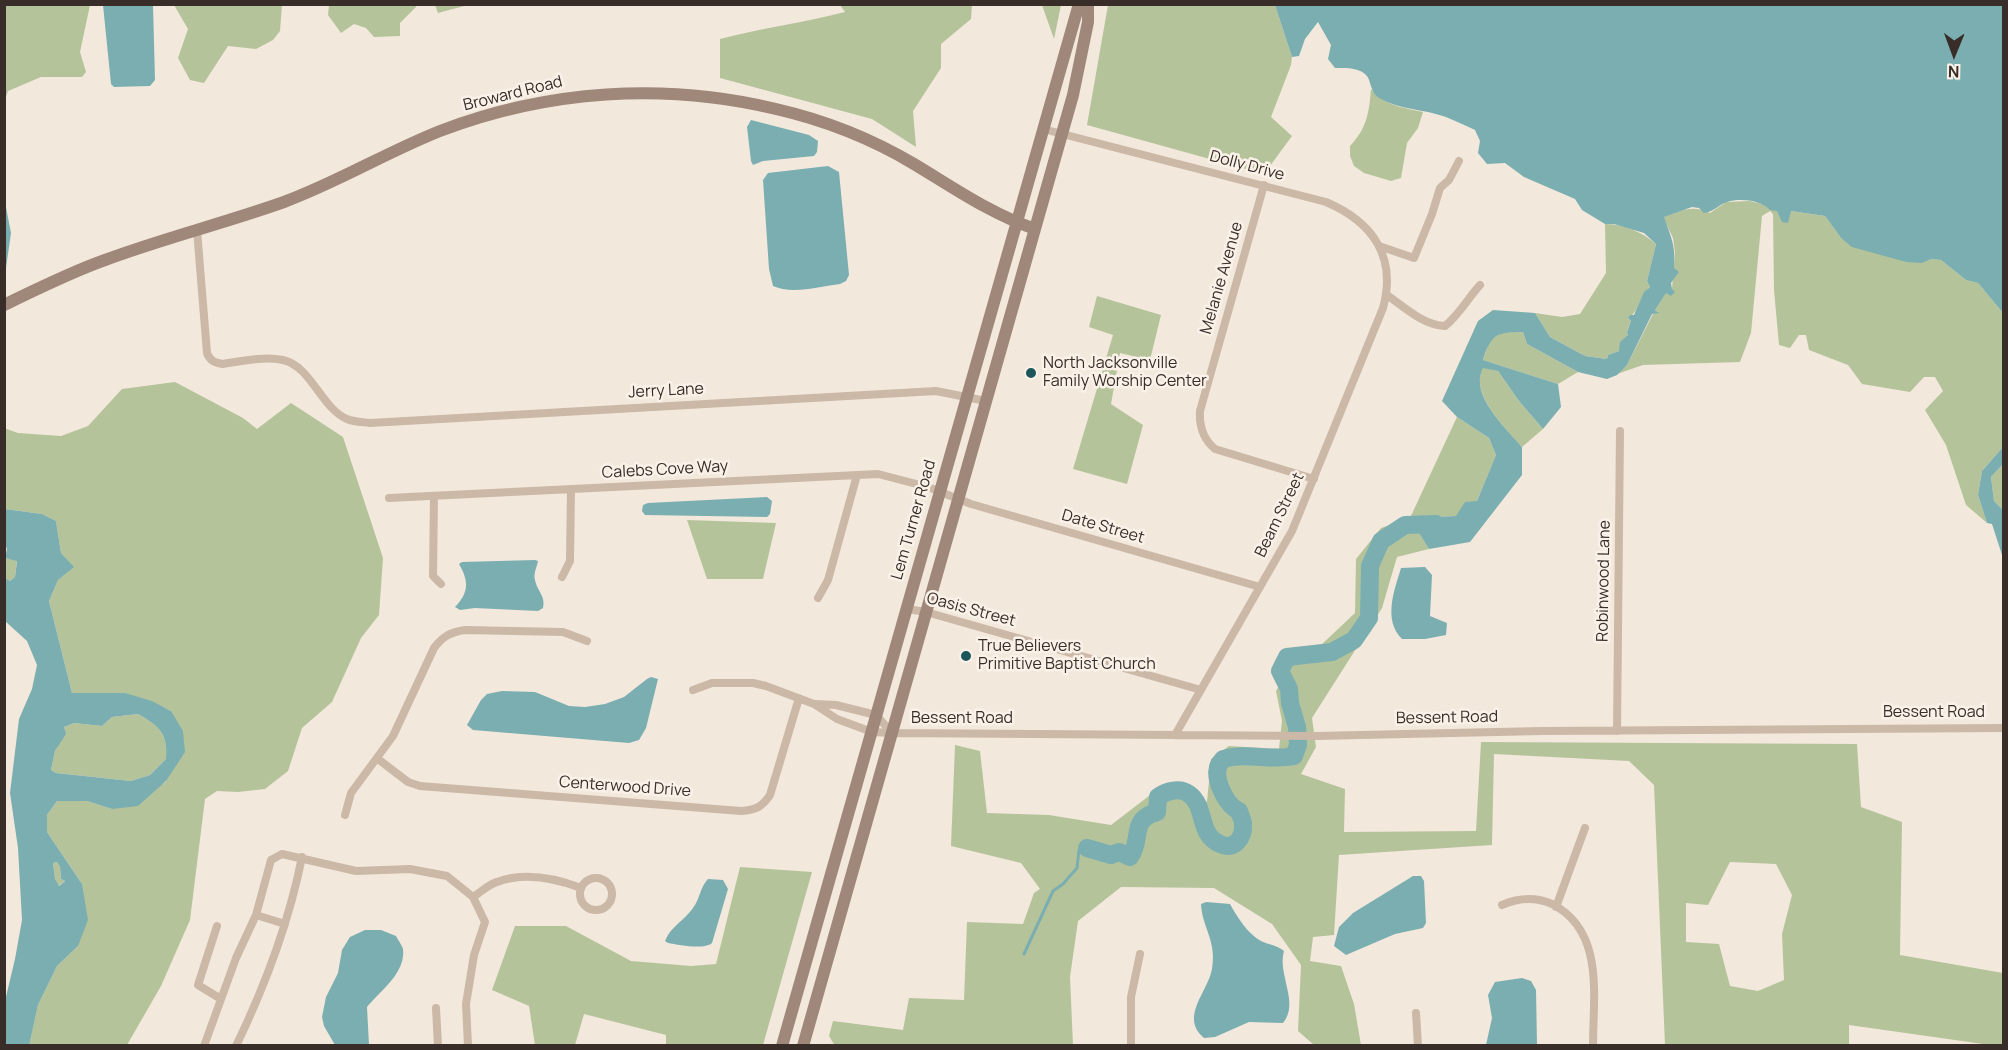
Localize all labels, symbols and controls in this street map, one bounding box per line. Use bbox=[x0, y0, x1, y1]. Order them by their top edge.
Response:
north arrow bbox=[1924, 24, 1984, 84]
text: N bbox=[1948, 61, 1960, 83]
street label: Broward Road bbox=[461, 72, 565, 116]
street label: Dolly Drive bbox=[1207, 147, 1287, 185]
street label: Melanie Avenue bbox=[1197, 220, 1247, 336]
place label: North Jacksonville Family Worship Center bbox=[1043, 354, 1207, 392]
marker: North Jacksonville Family Worship Center bbox=[1024, 366, 1038, 380]
street label: Jerry Lane bbox=[628, 379, 704, 403]
street label: Calebs Cove Way bbox=[601, 457, 729, 483]
street label: Lem Turner Road bbox=[888, 458, 940, 582]
street label: Beam Street bbox=[1251, 470, 1309, 560]
street label: Date Street bbox=[1059, 506, 1147, 548]
street label: Robinwood Lane bbox=[1593, 520, 1615, 642]
street label: Oasis Street bbox=[924, 589, 1018, 631]
place label: True Believers Primitive Baptist Church bbox=[978, 637, 1156, 675]
marker: True Believers Primitive Baptist Church bbox=[959, 649, 973, 663]
street label: Bessent Road bbox=[1883, 703, 1985, 723]
street label: Bessent Road bbox=[1396, 708, 1498, 728]
street label: Bessent Road bbox=[911, 709, 1013, 729]
street label: Centerwood Drive bbox=[558, 773, 692, 801]

